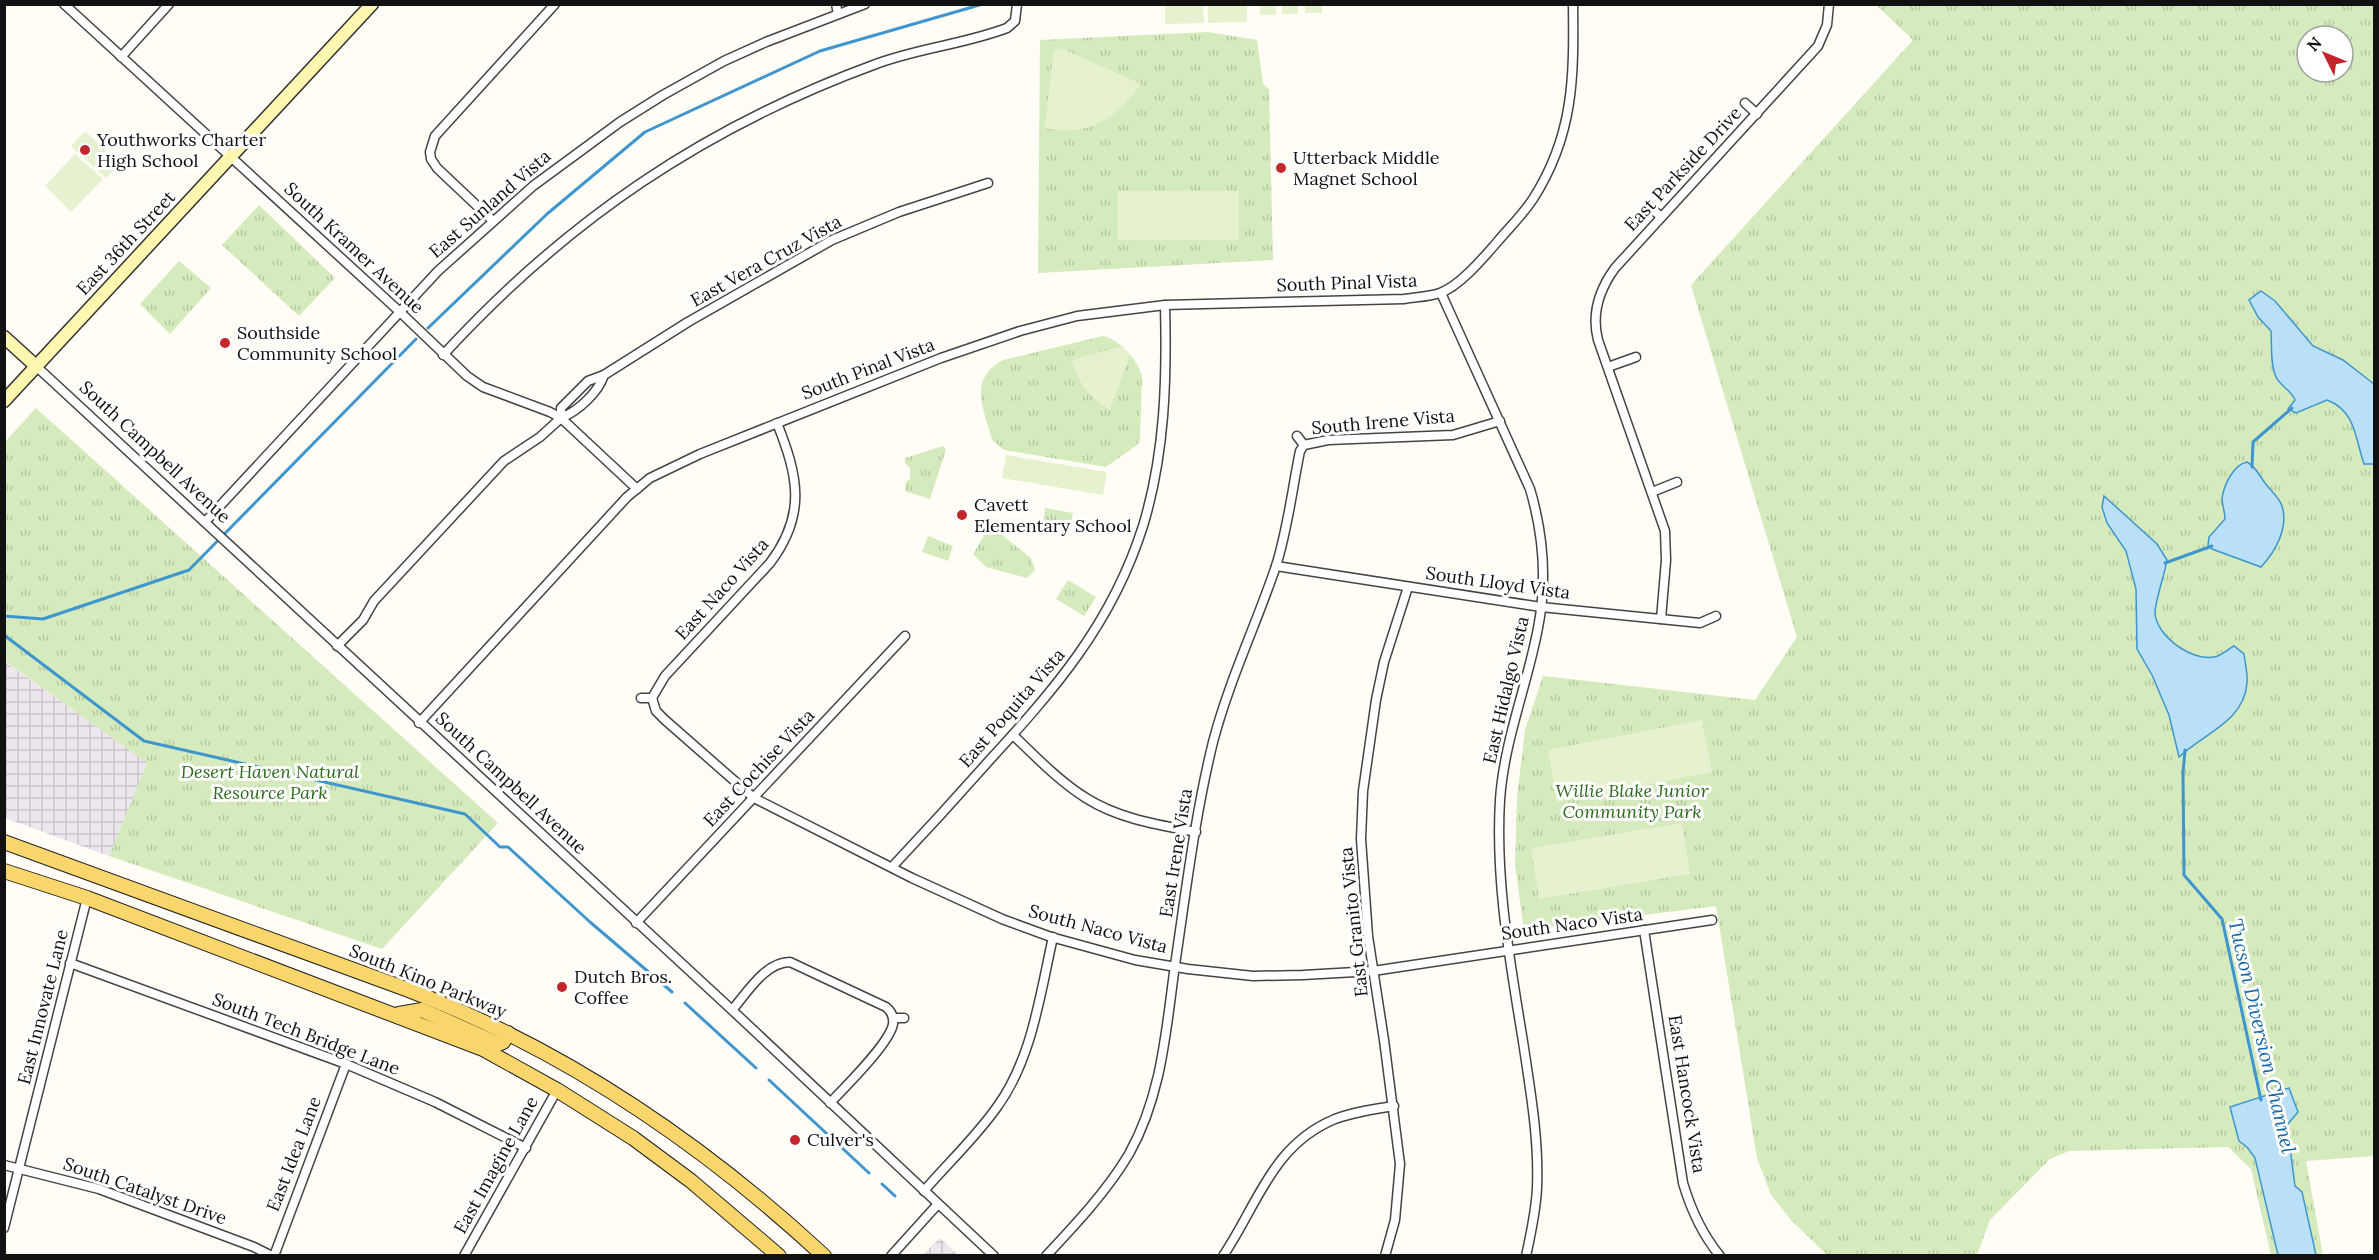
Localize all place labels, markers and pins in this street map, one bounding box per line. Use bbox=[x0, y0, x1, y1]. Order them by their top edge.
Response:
place label: Youthworks Charter High School bbox=[96, 128, 267, 172]
marker: Youthworks Charter High School bbox=[78, 143, 92, 157]
place label: Utterback Middle Magnet School bbox=[1293, 146, 1440, 190]
marker: Utterback Middle Magnet School bbox=[1274, 161, 1288, 175]
place label: Southside Community School bbox=[237, 321, 397, 365]
marker: Southside Community School bbox=[218, 336, 232, 350]
place label: Cavett Elementary School bbox=[974, 493, 1132, 537]
marker: Cavett Elementary School bbox=[955, 508, 969, 522]
place label: Dutch Bros. Coffee bbox=[574, 965, 672, 1009]
marker: Dutch Bros. Coffee bbox=[555, 980, 569, 994]
place label: Culver's bbox=[807, 1128, 874, 1151]
marker: Culver's bbox=[788, 1133, 802, 1147]

